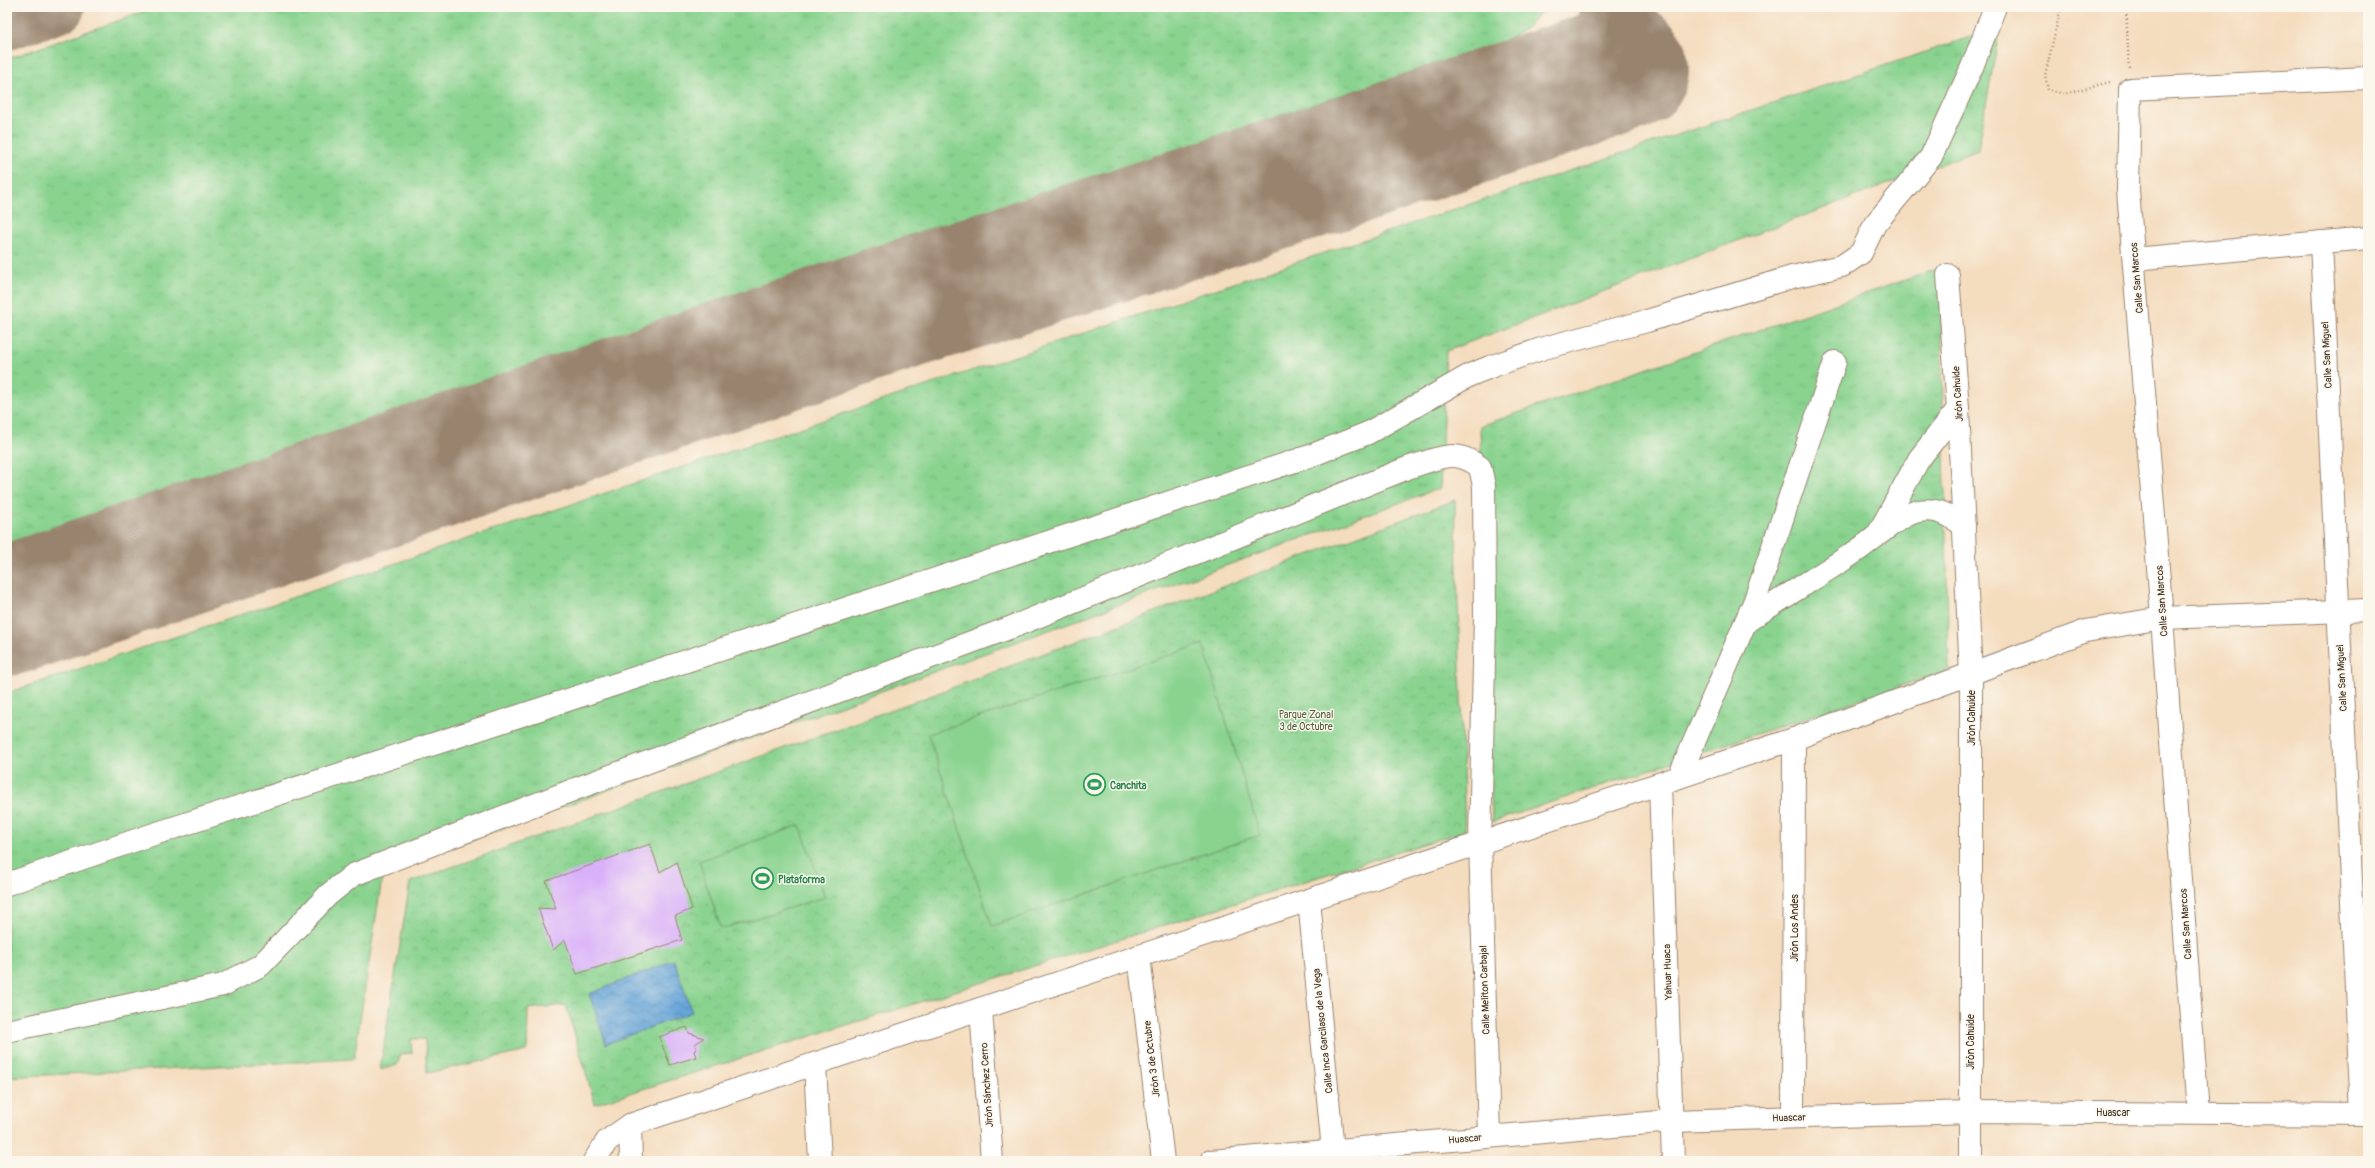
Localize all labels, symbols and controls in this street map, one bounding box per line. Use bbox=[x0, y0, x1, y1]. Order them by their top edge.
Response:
street label: Calle San Marcos bbox=[2128, 241, 2146, 314]
street label: Calle San Miguel bbox=[2319, 321, 2335, 389]
street label: Jirón Cahuide bbox=[1950, 366, 1966, 422]
street label: Calle San Marcos bbox=[2153, 565, 2170, 637]
street label: Calle San Miguel bbox=[2334, 644, 2350, 712]
street label: Jirón Cahuide bbox=[1966, 690, 1978, 746]
park label: Parque Zonal 3 de Octubre bbox=[1279, 709, 1333, 733]
sports icon: Canchita bbox=[1082, 772, 1108, 798]
place label: Canchita bbox=[1110, 780, 1147, 792]
sports icon: Plataforma bbox=[749, 866, 775, 892]
place label: Plataforma bbox=[778, 874, 825, 886]
street label: Calle San Marcos bbox=[2177, 888, 2194, 960]
street label: Jirón Los Andes bbox=[1789, 894, 1801, 962]
street label: Yahuar Huaca bbox=[1661, 943, 1675, 1001]
street label: Calle Meliton Carbajal bbox=[1477, 945, 1493, 1035]
street label: Calle Inca Garcilaso de la Vega bbox=[1310, 967, 1336, 1094]
street label: Jirón Cahuide bbox=[1965, 1014, 1977, 1070]
street label: Jirón 3 de Octubre bbox=[1141, 1020, 1163, 1098]
street label: Jirón Sánchez Cerro bbox=[978, 1041, 996, 1128]
street label: Huascar bbox=[2096, 1107, 2130, 1119]
street label: Huascar bbox=[1772, 1111, 1807, 1125]
street label: Huascar bbox=[1448, 1132, 1483, 1146]

